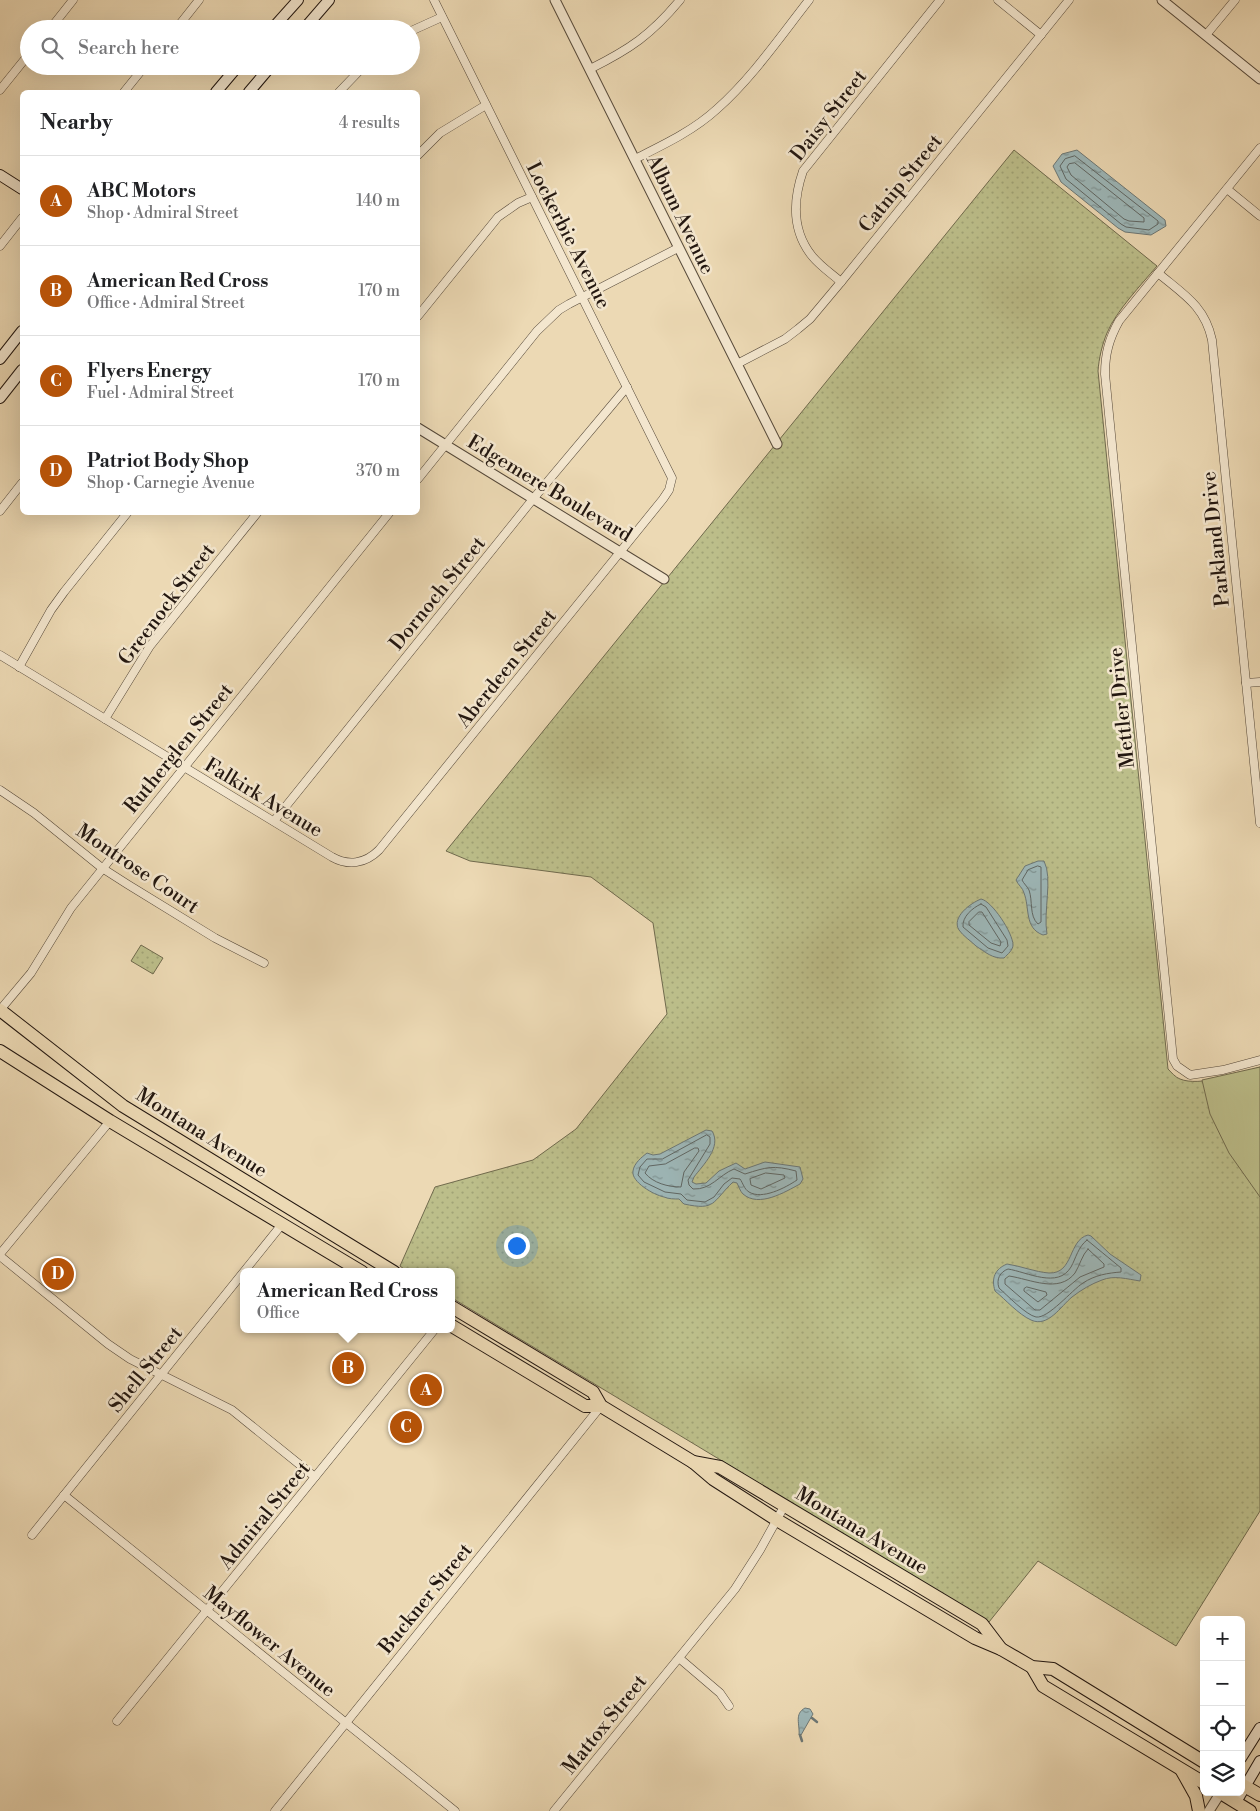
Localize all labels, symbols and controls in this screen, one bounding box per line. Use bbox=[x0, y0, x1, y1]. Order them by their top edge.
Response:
search box bbox=[20, 20, 420, 75]
icon: search bbox=[38, 34, 66, 62]
text: Search here bbox=[78, 36, 179, 60]
street label: Daisy Street bbox=[786, 65, 873, 167]
text: Nearby bbox=[40, 110, 113, 136]
text: 4 results bbox=[339, 113, 400, 133]
street label: Catnip Street bbox=[854, 130, 948, 238]
street label: Album Avenue bbox=[639, 150, 719, 279]
street label: Lockerbie Avenue bbox=[520, 158, 615, 313]
text: ABC Motors bbox=[87, 179, 196, 203]
text: A bbox=[50, 191, 62, 211]
text: 140 m bbox=[356, 191, 400, 211]
text: Shop · Admiral Street bbox=[87, 203, 239, 223]
text: American Red Cross bbox=[87, 269, 268, 293]
text: B bbox=[50, 281, 62, 301]
text: 170 m bbox=[358, 281, 400, 301]
text: Office · Admiral Street bbox=[87, 293, 245, 313]
text: Flyers Energy bbox=[87, 359, 212, 383]
text: C bbox=[50, 371, 62, 391]
text: 170 m bbox=[358, 371, 400, 391]
text: Fuel · Admiral Street bbox=[87, 383, 234, 403]
street label: Edgemere Boulevard bbox=[462, 430, 637, 549]
text: Patriot Body Shop bbox=[87, 449, 249, 473]
text: D bbox=[50, 461, 62, 481]
text: 370 m bbox=[356, 461, 400, 481]
street label: Parkland Drive bbox=[1197, 470, 1236, 608]
text: Shop · Carnegie Avenue bbox=[87, 473, 255, 493]
street label: Dornoch Street bbox=[385, 532, 492, 656]
street label: Greenock Street bbox=[113, 539, 221, 671]
street label: Aberdeen Street bbox=[451, 605, 563, 734]
street label: Mettler Drive bbox=[1104, 646, 1141, 770]
street label: Rutherglen Street bbox=[119, 679, 239, 819]
street label: Falkirk Avenue bbox=[199, 753, 327, 843]
street label: Montrose Court bbox=[71, 819, 204, 920]
street label: Montana Avenue bbox=[131, 1083, 272, 1184]
your location bbox=[504, 1233, 530, 1259]
pin: D bbox=[42, 1255, 74, 1293]
popup bbox=[240, 1268, 455, 1333]
text: American Red Cross bbox=[257, 1279, 438, 1303]
text: Office bbox=[257, 1303, 300, 1323]
street label: Shell Street bbox=[104, 1322, 189, 1418]
pin: B bbox=[332, 1349, 364, 1387]
pin: A bbox=[410, 1371, 442, 1409]
pin: C bbox=[390, 1408, 422, 1446]
street label: Admiral Street bbox=[213, 1457, 316, 1576]
street label: Montana Avenue bbox=[790, 1482, 932, 1581]
street label: Buckner Street bbox=[373, 1539, 478, 1660]
street label: Mayflower Avenue bbox=[198, 1581, 340, 1703]
map controls bbox=[1200, 1616, 1245, 1796]
button: + bbox=[1200, 1616, 1245, 1661]
button: − bbox=[1200, 1661, 1245, 1706]
street label: Mattox Street bbox=[557, 1670, 653, 1780]
button: locate bbox=[1200, 1706, 1245, 1751]
button: layers bbox=[1200, 1751, 1245, 1796]

